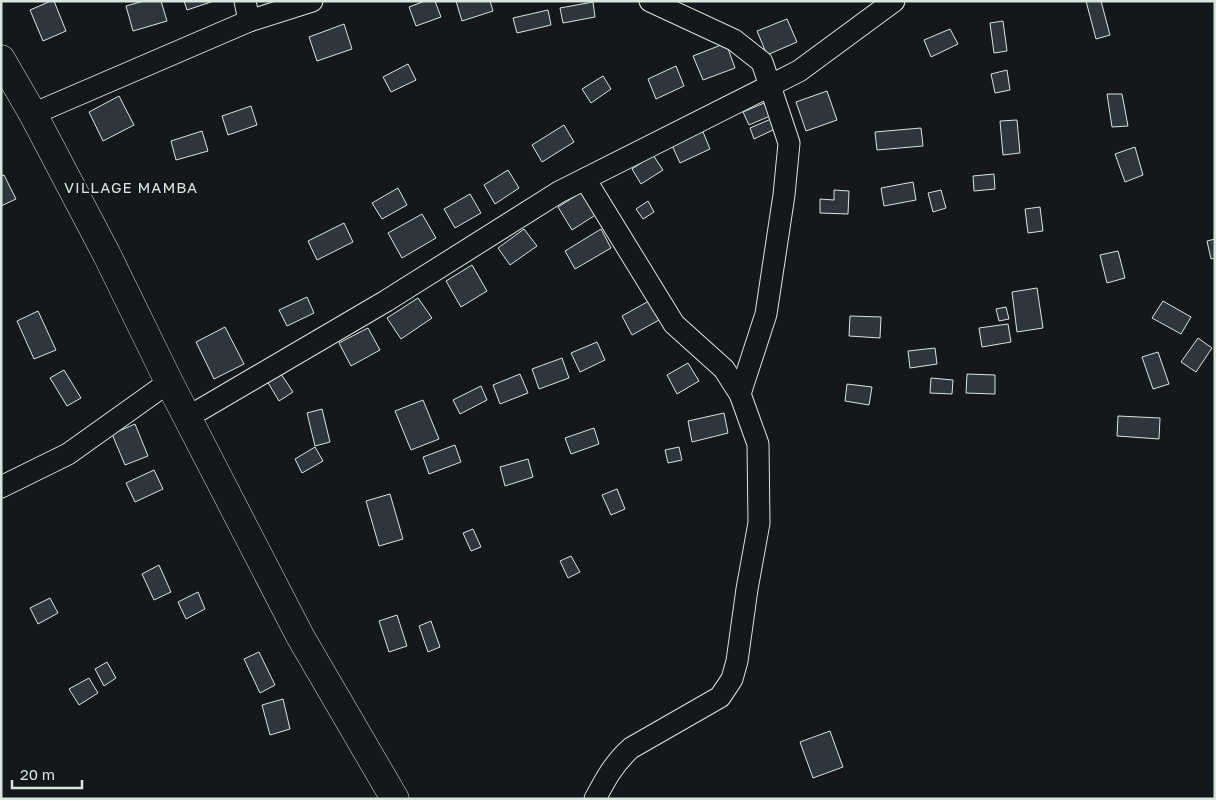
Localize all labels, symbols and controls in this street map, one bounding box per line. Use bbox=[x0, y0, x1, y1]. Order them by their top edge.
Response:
district label: VILLAGE MAMBA bbox=[64, 178, 198, 196]
scale bar bbox=[12, 758, 82, 790]
text: 20 m bbox=[20, 765, 55, 783]

